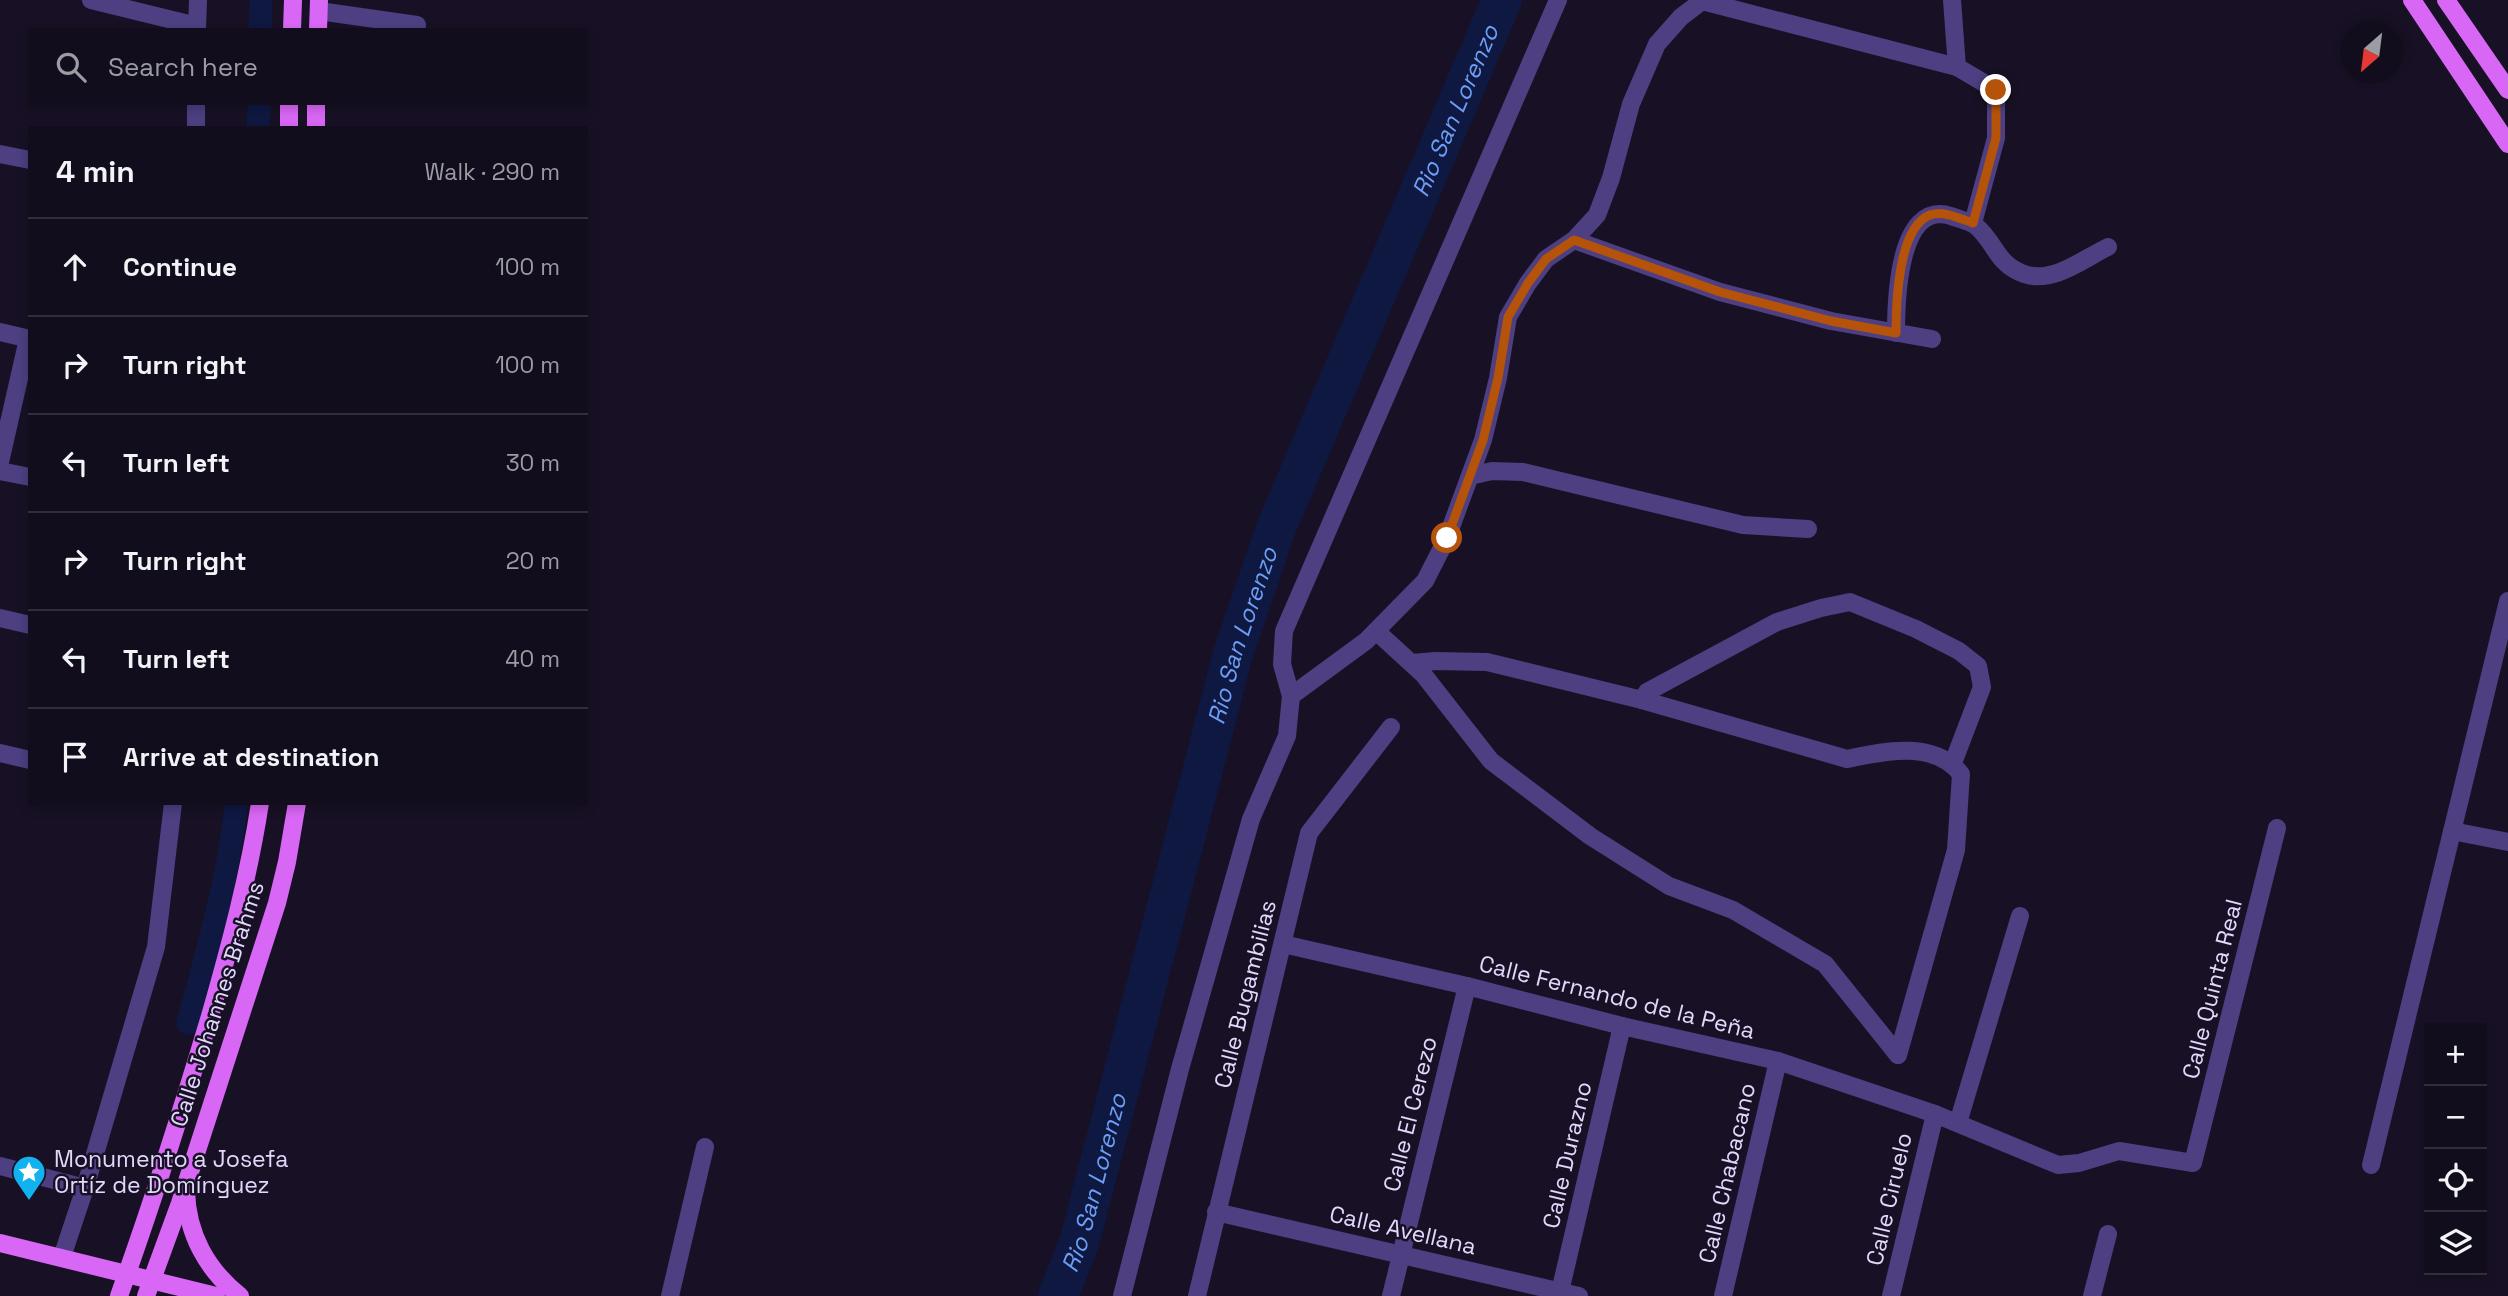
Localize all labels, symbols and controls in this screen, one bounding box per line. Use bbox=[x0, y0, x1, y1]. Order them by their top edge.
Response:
water label: Rio San Lorenzo bbox=[1404, 19, 1506, 201]
north arrow bbox=[2340, 21, 2403, 84]
search box bbox=[28, 28, 588, 105]
icon: search bbox=[52, 48, 90, 86]
text: Search here bbox=[108, 50, 258, 84]
route end bbox=[1980, 74, 2011, 105]
text: 4 min bbox=[56, 152, 135, 191]
text: Walk · 290 m bbox=[424, 157, 560, 187]
icon: ahead bbox=[56, 248, 94, 286]
text: Continue bbox=[123, 250, 237, 284]
text: 100 m bbox=[495, 252, 560, 282]
icon: right bbox=[56, 346, 94, 384]
text: Turn right bbox=[123, 348, 247, 382]
text: 100 m bbox=[495, 350, 560, 380]
icon: left bbox=[56, 444, 94, 482]
text: Turn left bbox=[123, 446, 230, 480]
text: 30 m bbox=[506, 448, 560, 478]
route start bbox=[1431, 522, 1462, 553]
icon: right bbox=[56, 542, 94, 580]
water label: Rio San Lorenzo bbox=[1200, 542, 1284, 727]
text: Turn right bbox=[123, 544, 247, 578]
text: 20 m bbox=[506, 546, 560, 576]
icon: left bbox=[56, 640, 94, 678]
text: Turn left bbox=[123, 642, 230, 676]
text: 40 m bbox=[505, 644, 560, 674]
icon: arrive bbox=[56, 738, 94, 776]
text: Arrive at destination bbox=[123, 740, 380, 774]
street label: Calle Johannes Brahms bbox=[163, 878, 271, 1130]
street label: Calle Quinta Real bbox=[2175, 896, 2249, 1082]
street label: Calle Bugambilias bbox=[1207, 897, 1283, 1091]
street label: Calle Fernando de la Peña bbox=[1476, 948, 1758, 1046]
map controls bbox=[2424, 1023, 2487, 1275]
button: + bbox=[2424, 1023, 2487, 1086]
street label: Calle El Cerezo bbox=[1376, 1033, 1444, 1195]
street label: Calle Durazno bbox=[1536, 1079, 1598, 1231]
street label: Calle Chabacano bbox=[1692, 1080, 1762, 1266]
button: − bbox=[2424, 1086, 2487, 1149]
water label: Rio San Lorenzo bbox=[1054, 1089, 1133, 1277]
street label: Calle Ciruelo bbox=[1859, 1130, 1919, 1268]
place label: Monumento a Josefa Ortíz de Domínguez bbox=[54, 1144, 288, 1200]
button: locate bbox=[2424, 1149, 2487, 1212]
place icon: Monumento a Josefa Ortíz de Domínguez bbox=[10, 1153, 48, 1202]
street label: Calle Avellana bbox=[1327, 1199, 1479, 1261]
button: layers bbox=[2424, 1212, 2487, 1275]

